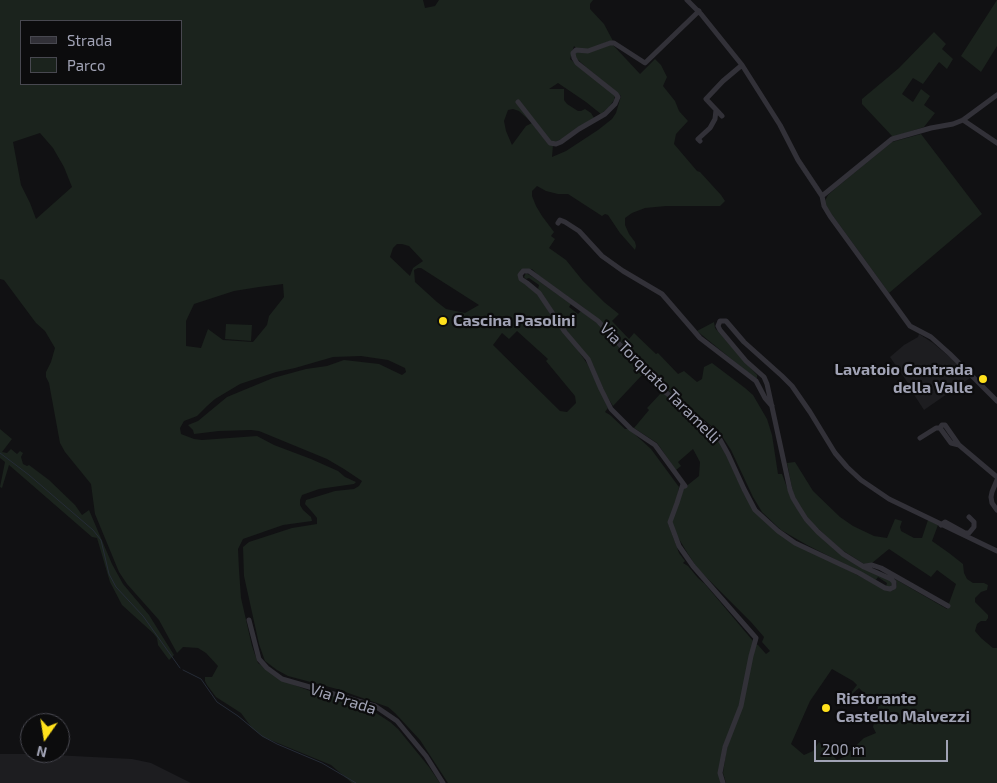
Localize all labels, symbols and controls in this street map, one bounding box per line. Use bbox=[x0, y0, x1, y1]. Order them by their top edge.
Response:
legend bbox=[20, 20, 182, 85]
text: Strada bbox=[67, 31, 112, 49]
text: Parco bbox=[67, 56, 106, 74]
place label: Cascina Pasolini bbox=[453, 311, 575, 331]
marker: Cascina Pasolini bbox=[437, 315, 449, 327]
street label: Via Torquato Taramelli bbox=[596, 319, 724, 447]
place label: Lavatoio Contrada della Valle bbox=[834, 360, 973, 398]
marker: Lavatoio Contrada della Valle bbox=[977, 373, 989, 385]
street label: Via Prada bbox=[307, 679, 379, 719]
place label: Ristorante Castello Malvezzi bbox=[836, 689, 970, 727]
marker: Ristorante Castello Malvezzi bbox=[820, 702, 832, 714]
north arrow bbox=[20, 713, 70, 763]
scale bar bbox=[817, 730, 951, 762]
text: 200 m bbox=[822, 740, 865, 758]
text: N bbox=[35, 743, 49, 762]

